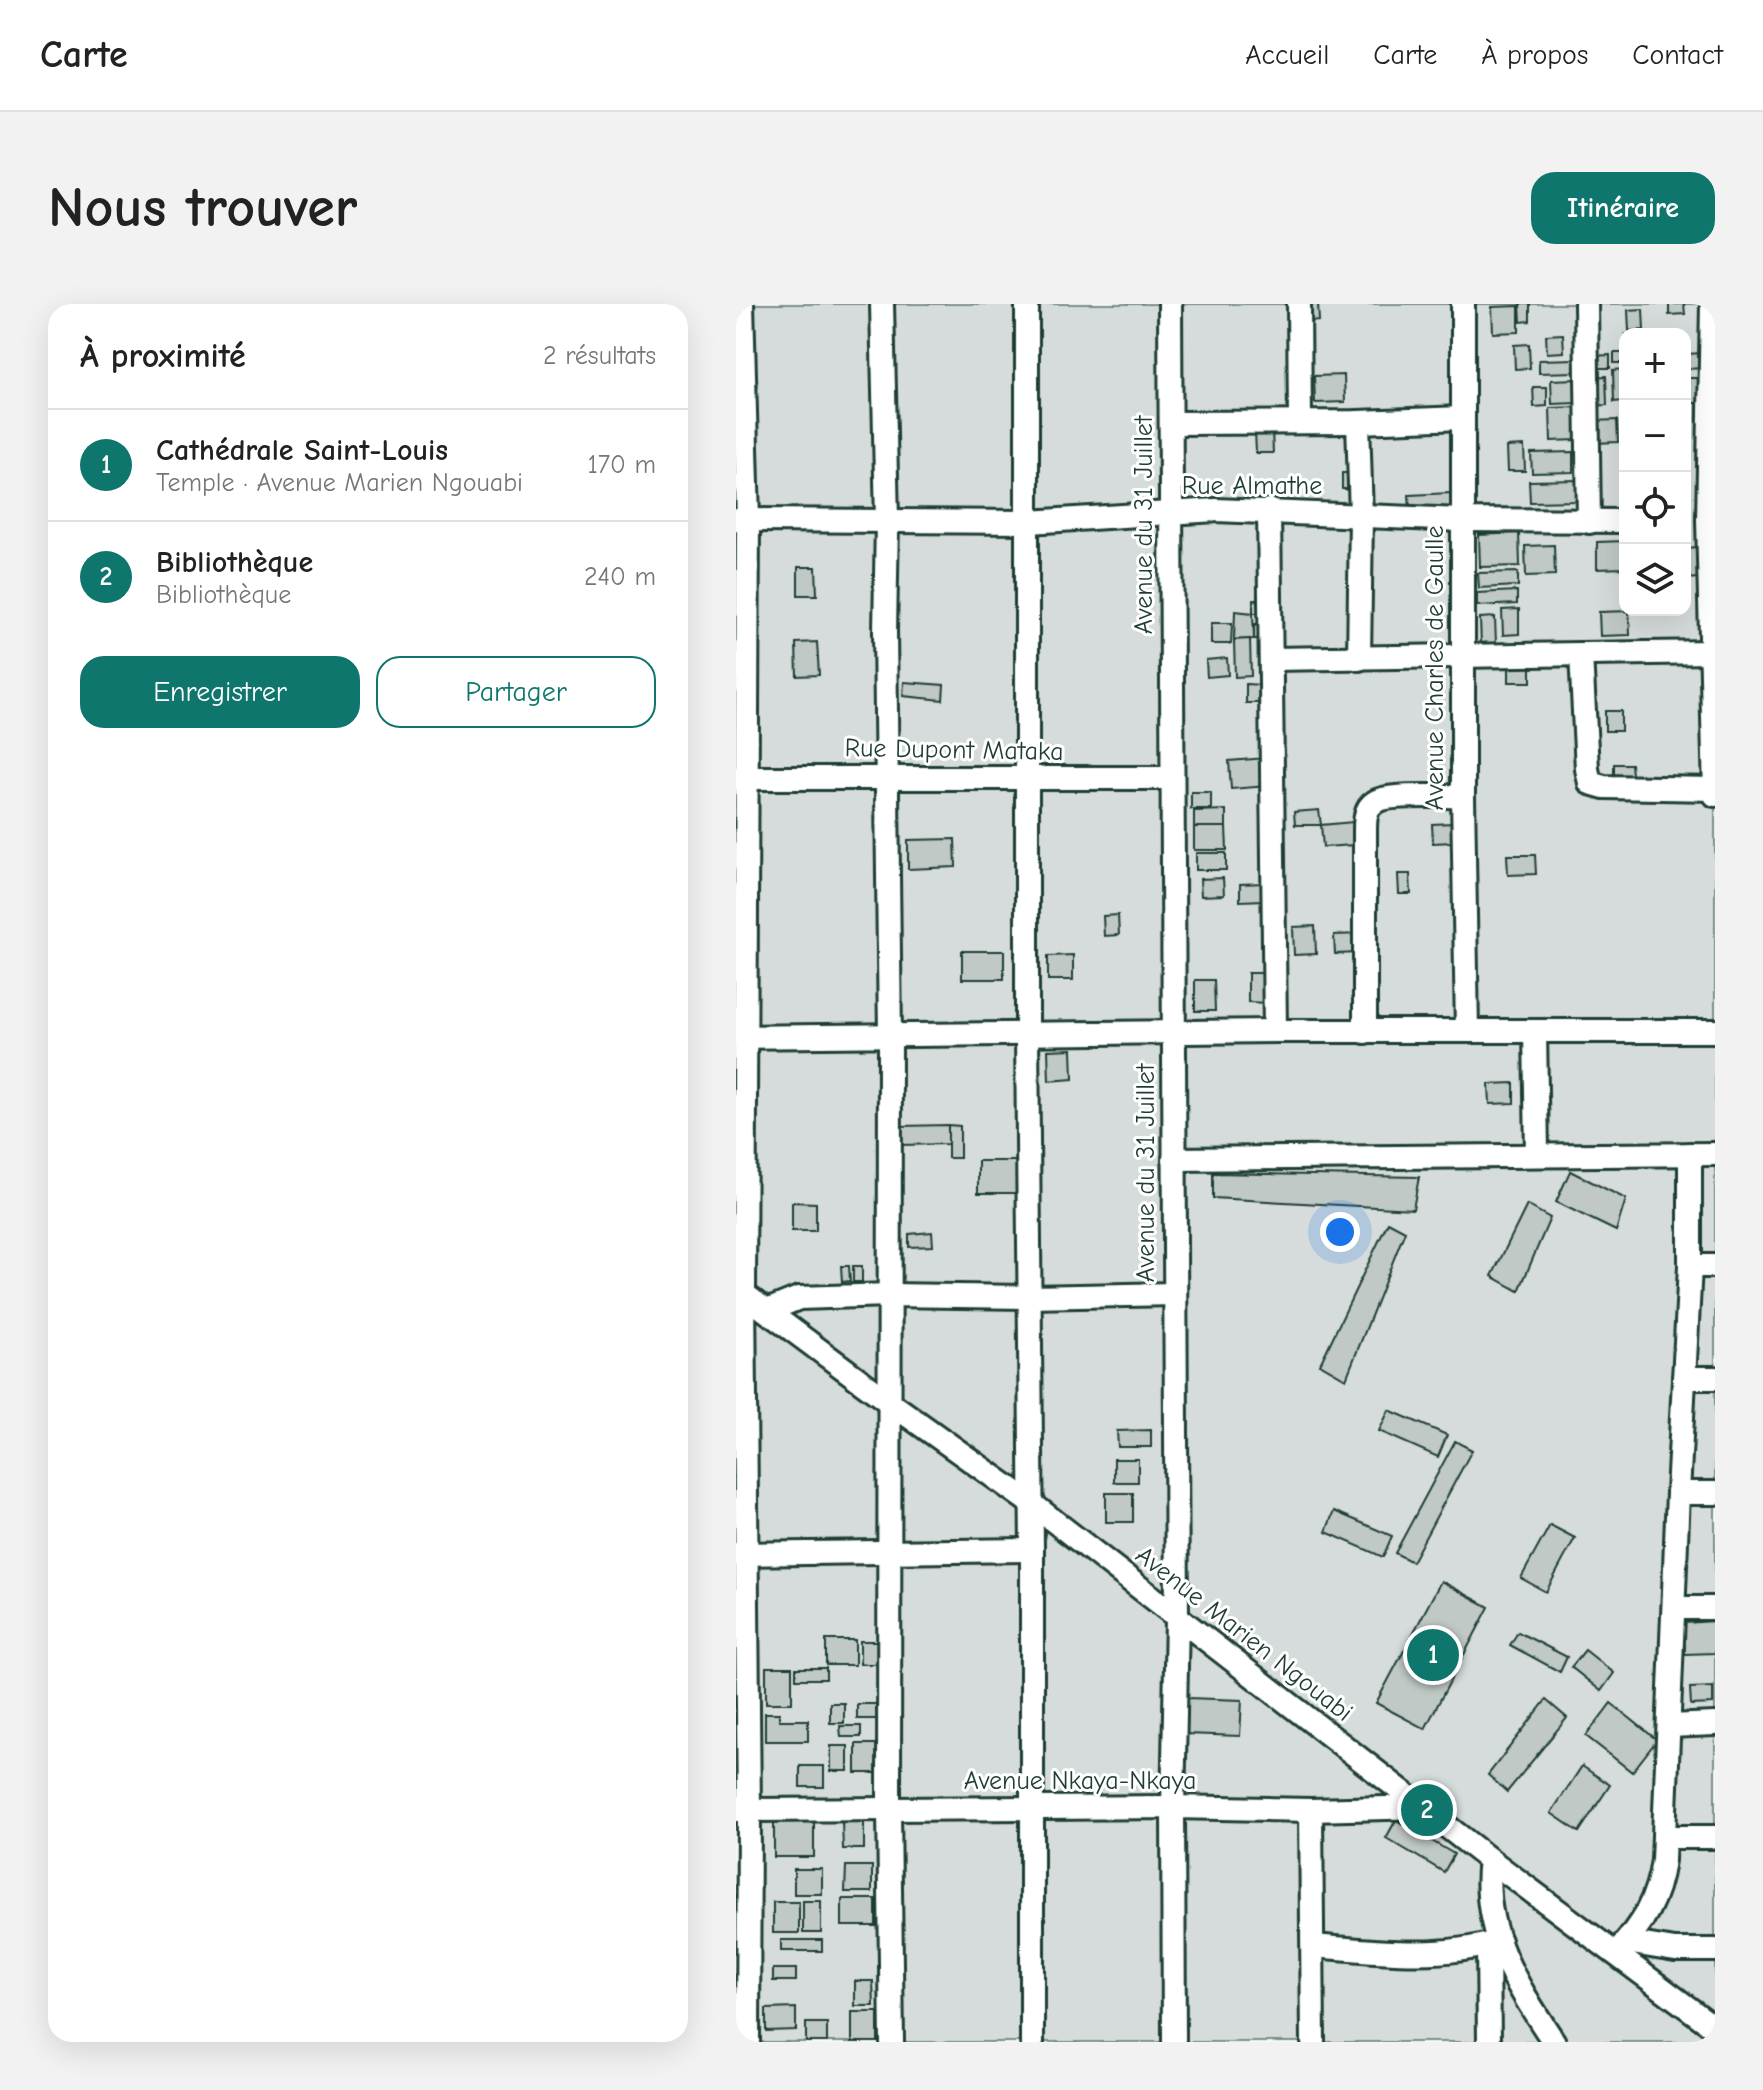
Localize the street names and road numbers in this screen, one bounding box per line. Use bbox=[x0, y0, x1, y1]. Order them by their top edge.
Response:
street label: Avenue du 31 Juillet bbox=[1129, 414, 1159, 634]
street label: Rue Almathe bbox=[1182, 471, 1322, 501]
street label: Avenue Charles de Gaulle bbox=[1420, 526, 1450, 810]
street label: Rue Dupont Mataka bbox=[844, 733, 1064, 767]
street label: Avenue du 31 Juillet bbox=[1131, 1062, 1161, 1282]
street label: Avenue Marien Ngouabi bbox=[1130, 1540, 1358, 1728]
street label: Avenue Nkaya-Nkaya bbox=[964, 1766, 1196, 1796]

